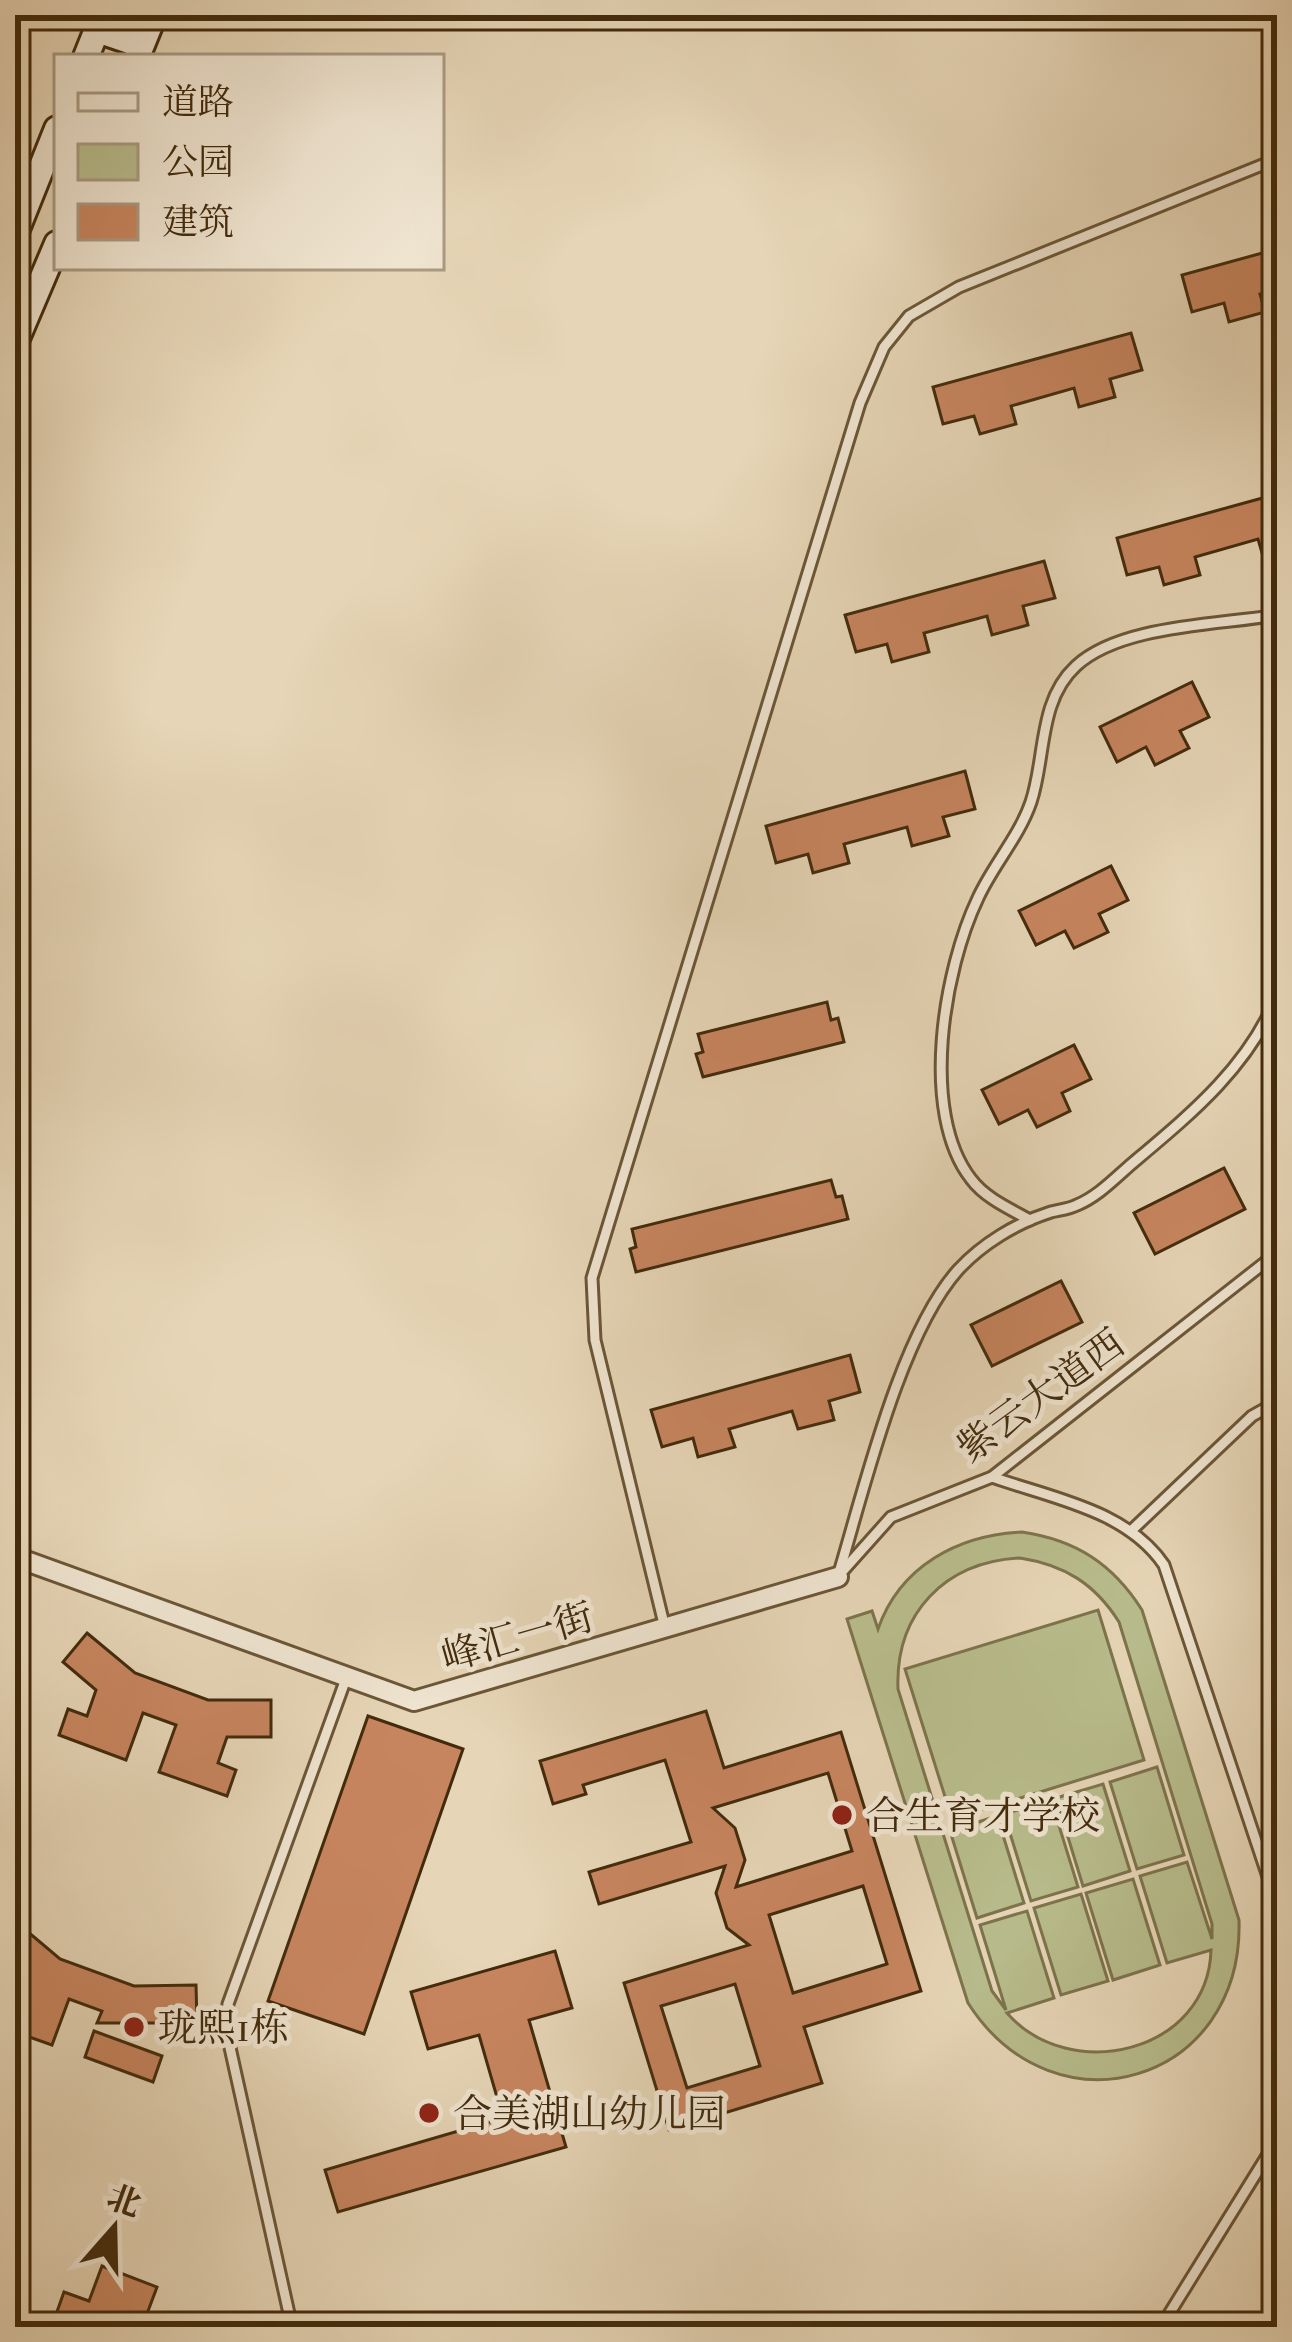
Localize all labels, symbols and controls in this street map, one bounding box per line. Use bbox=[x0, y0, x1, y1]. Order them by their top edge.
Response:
legend bbox=[54, 54, 444, 270]
text: 道路 bbox=[162, 81, 234, 123]
text: 公园 bbox=[162, 141, 234, 183]
text: 建筑 bbox=[162, 201, 234, 243]
street label: 紫云大道西 bbox=[948, 1320, 1133, 1472]
street label: 峰汇一街 bbox=[436, 1593, 599, 1681]
place label: 合生育才学校 bbox=[866, 1793, 1100, 1839]
marker: 合生育才学校 bbox=[829, 1802, 855, 1828]
place label: 珑熙1栋 bbox=[158, 2005, 289, 2051]
marker: 珑熙1栋 bbox=[121, 2014, 147, 2040]
place label: 合美湖山幼儿园 bbox=[453, 2091, 726, 2137]
marker: 合美湖山幼儿园 bbox=[416, 2100, 442, 2126]
north arrow bbox=[54, 2168, 174, 2288]
text: 北 bbox=[102, 2177, 146, 2225]

